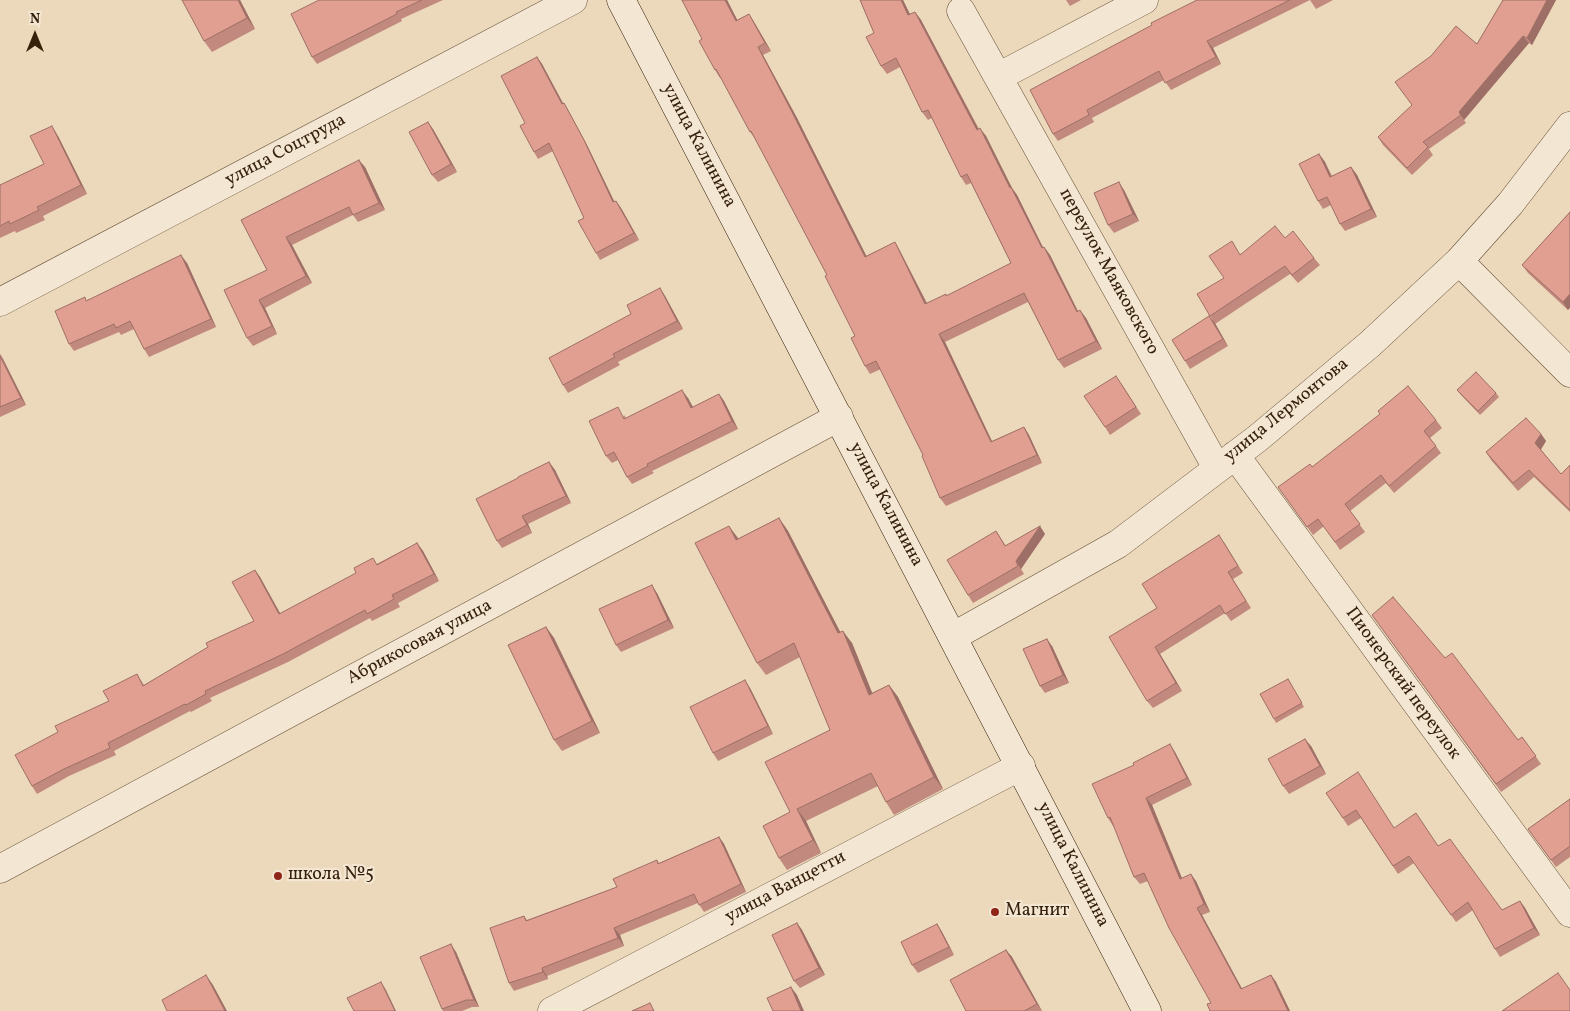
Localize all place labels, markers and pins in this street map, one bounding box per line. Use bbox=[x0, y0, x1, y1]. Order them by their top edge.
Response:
place label: школа №5 bbox=[288, 865, 374, 887]
marker: школа №5 bbox=[272, 870, 284, 882]
place label: Магнит bbox=[1005, 901, 1069, 923]
marker: Магнит bbox=[989, 906, 1001, 918]

